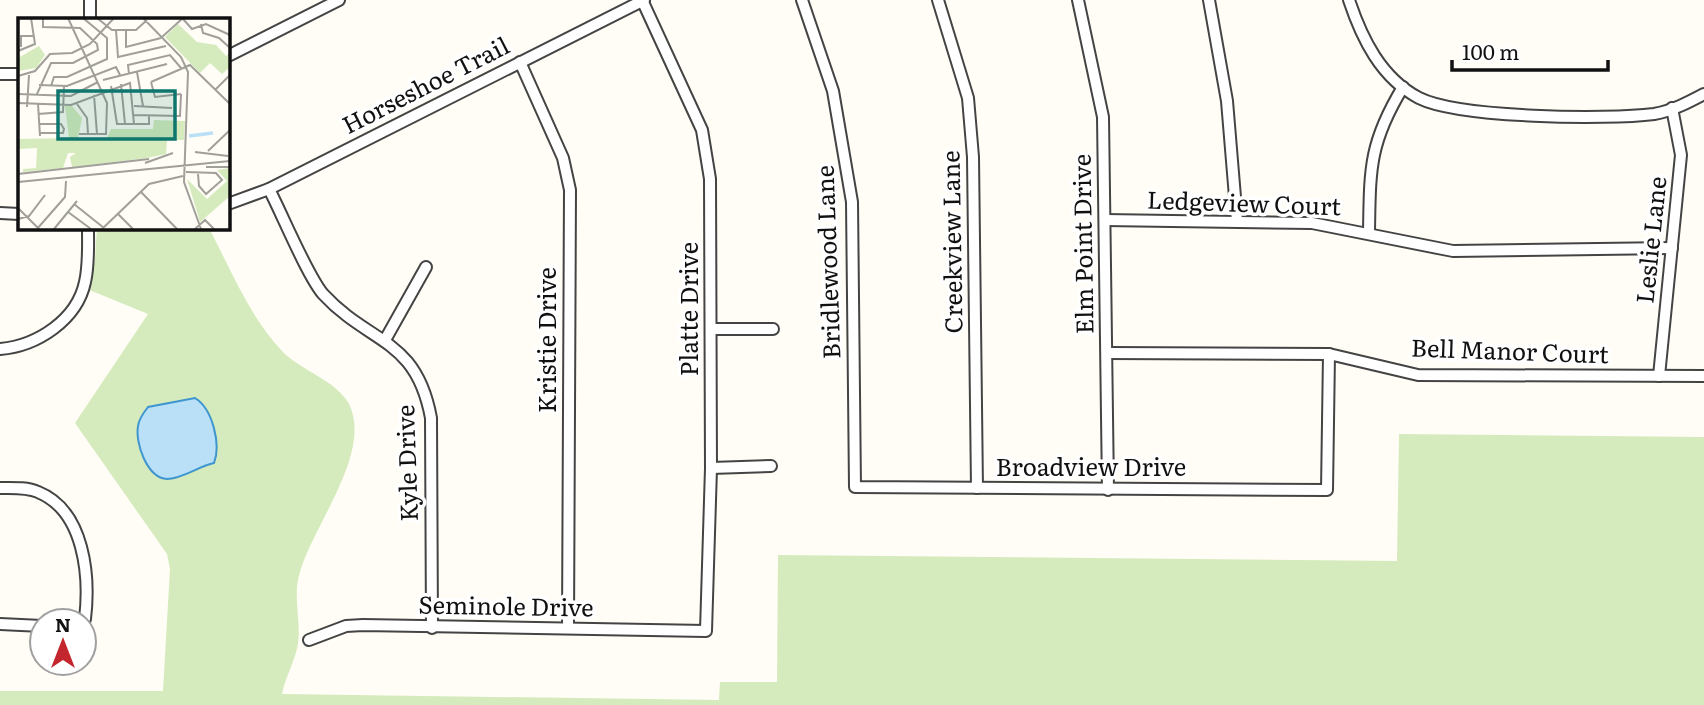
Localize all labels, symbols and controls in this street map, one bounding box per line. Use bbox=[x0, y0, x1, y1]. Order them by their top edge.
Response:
inset map bbox=[18, 18, 229, 229]
street label: Horseshoe Trail bbox=[335, 27, 515, 141]
scale bar bbox=[1452, 28, 1608, 72]
text: 100 m bbox=[1462, 35, 1519, 66]
street label: Creekview Lane bbox=[931, 150, 970, 334]
street label: Elm Point Drive bbox=[1062, 154, 1101, 335]
street label: Bridlewood Lane bbox=[806, 165, 847, 360]
street label: Leslie Lane bbox=[1625, 174, 1674, 305]
street label: Ledgeview Court bbox=[1146, 181, 1342, 222]
street label: Platte Drive bbox=[670, 242, 705, 376]
street label: Kristie Drive bbox=[528, 267, 563, 413]
street label: Bell Manor Court bbox=[1411, 329, 1610, 370]
street label: Kyle Drive bbox=[386, 404, 425, 522]
street label: Broadview Drive bbox=[996, 448, 1186, 483]
street label: Seminole Drive bbox=[418, 585, 594, 624]
north arrow bbox=[28, 607, 98, 677]
text: N bbox=[55, 610, 71, 638]

